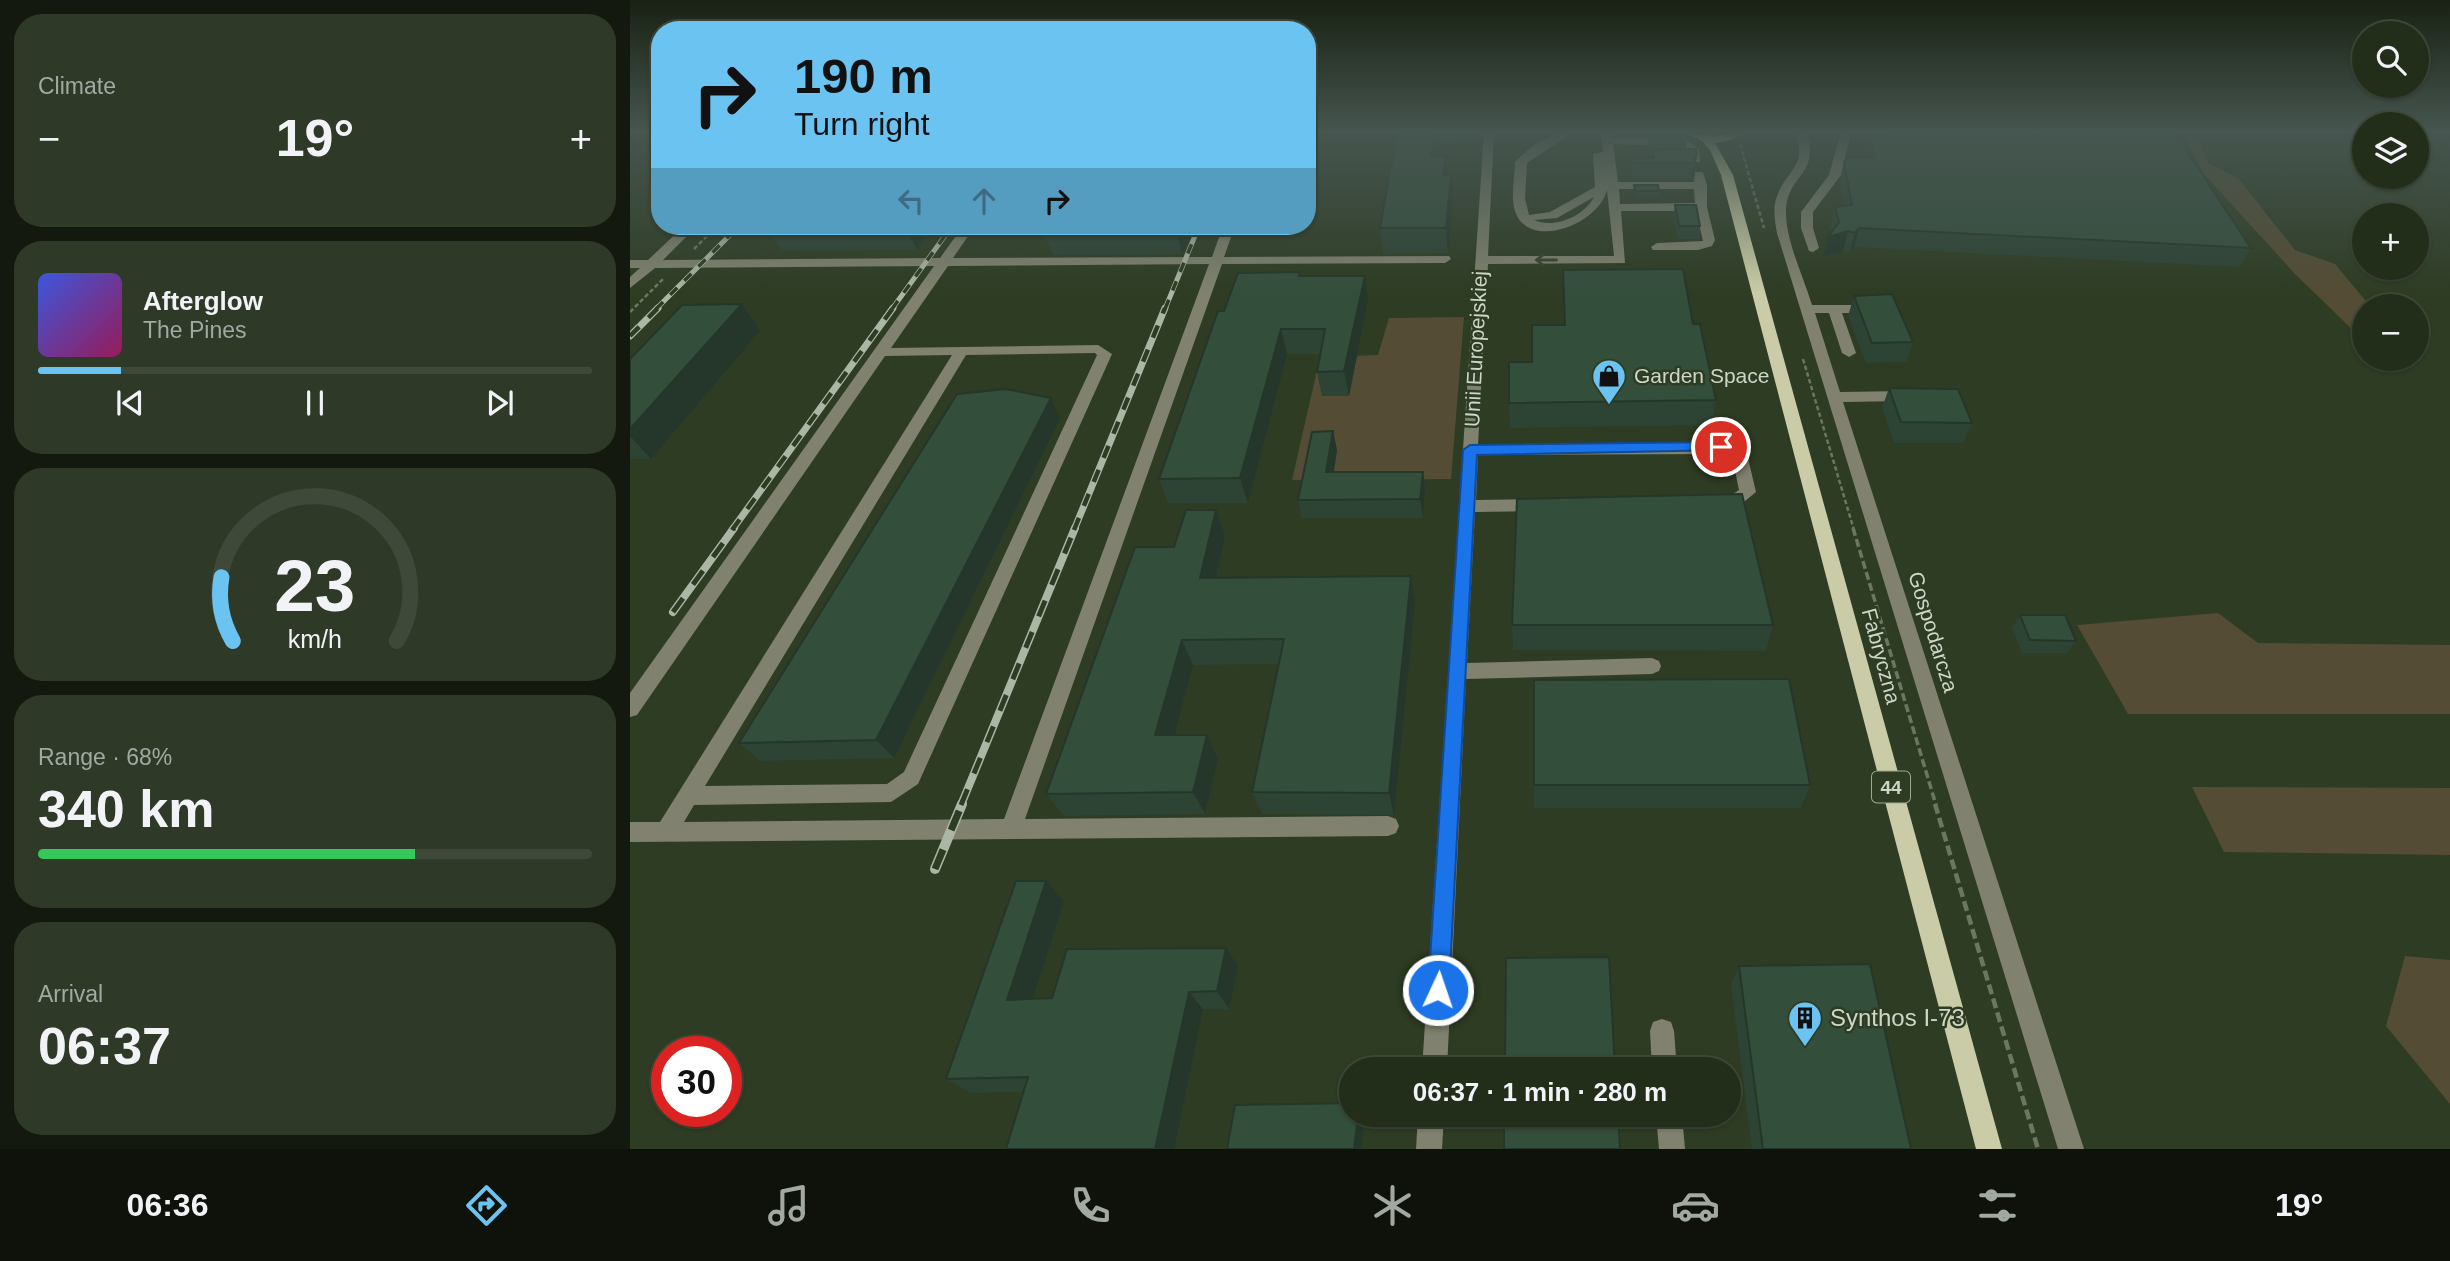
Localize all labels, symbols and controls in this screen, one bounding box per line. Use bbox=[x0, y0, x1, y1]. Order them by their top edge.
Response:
map controls bbox=[2352, 21, 2429, 371]
button: search bbox=[2352, 21, 2429, 98]
icon: right bbox=[679, 49, 770, 140]
text: 190 m bbox=[794, 49, 933, 103]
text: Climate bbox=[38, 73, 116, 99]
text: Turn right bbox=[794, 106, 930, 142]
text: 19° bbox=[276, 109, 354, 167]
button: layers bbox=[2352, 112, 2429, 189]
text: − bbox=[38, 118, 60, 160]
text: + bbox=[570, 118, 592, 160]
icon: left bbox=[892, 182, 930, 220]
icon: ahead bbox=[965, 182, 1003, 220]
icon: right bbox=[1038, 182, 1076, 220]
button: + bbox=[2352, 203, 2429, 280]
one-way arrow bbox=[1534, 253, 1557, 267]
street label: Unii Europejskiej bbox=[1460, 270, 1491, 428]
text: Afterglow bbox=[143, 286, 263, 316]
button: − bbox=[2352, 294, 2429, 371]
text: The Pines bbox=[143, 317, 247, 343]
shop icon: Garden Space bbox=[1590, 357, 1628, 406]
place label: Garden Space bbox=[1634, 364, 1769, 387]
icon: previous bbox=[111, 384, 149, 422]
icon: pause bbox=[296, 384, 334, 422]
icon: next bbox=[481, 384, 519, 422]
pin bbox=[1691, 417, 1751, 477]
icon: arrive bbox=[1702, 428, 1740, 466]
text: 23 bbox=[275, 545, 355, 626]
street label: Gospodarcza bbox=[1904, 569, 1963, 695]
street label: Fabryczna bbox=[1858, 606, 1905, 707]
text: km/h bbox=[288, 624, 342, 652]
text: Range · 68% bbox=[38, 744, 172, 770]
road number: 44 bbox=[1872, 772, 1910, 802]
text: 340 km bbox=[38, 780, 214, 838]
position arrow bbox=[1401, 953, 1475, 1027]
text: Arrival bbox=[38, 981, 103, 1007]
building icon: Synthos I-73 bbox=[1786, 999, 1824, 1048]
place label: Synthos I-73 bbox=[1830, 1004, 1965, 1031]
text: 06:37 bbox=[38, 1017, 171, 1075]
speed limit sign: 30 bbox=[651, 1036, 742, 1127]
text: 06:37 · 1 min · 280 m bbox=[1413, 1077, 1667, 1107]
icon: directions bbox=[462, 1181, 511, 1230]
icon: music bbox=[764, 1181, 813, 1230]
icon: phone bbox=[1066, 1181, 1115, 1230]
icon: climate bbox=[1368, 1181, 1417, 1230]
icon: car bbox=[1671, 1181, 1720, 1230]
icon: filters bbox=[1973, 1181, 2022, 1230]
text: 06:36 bbox=[127, 1187, 208, 1223]
text: 19° bbox=[2275, 1187, 2323, 1223]

